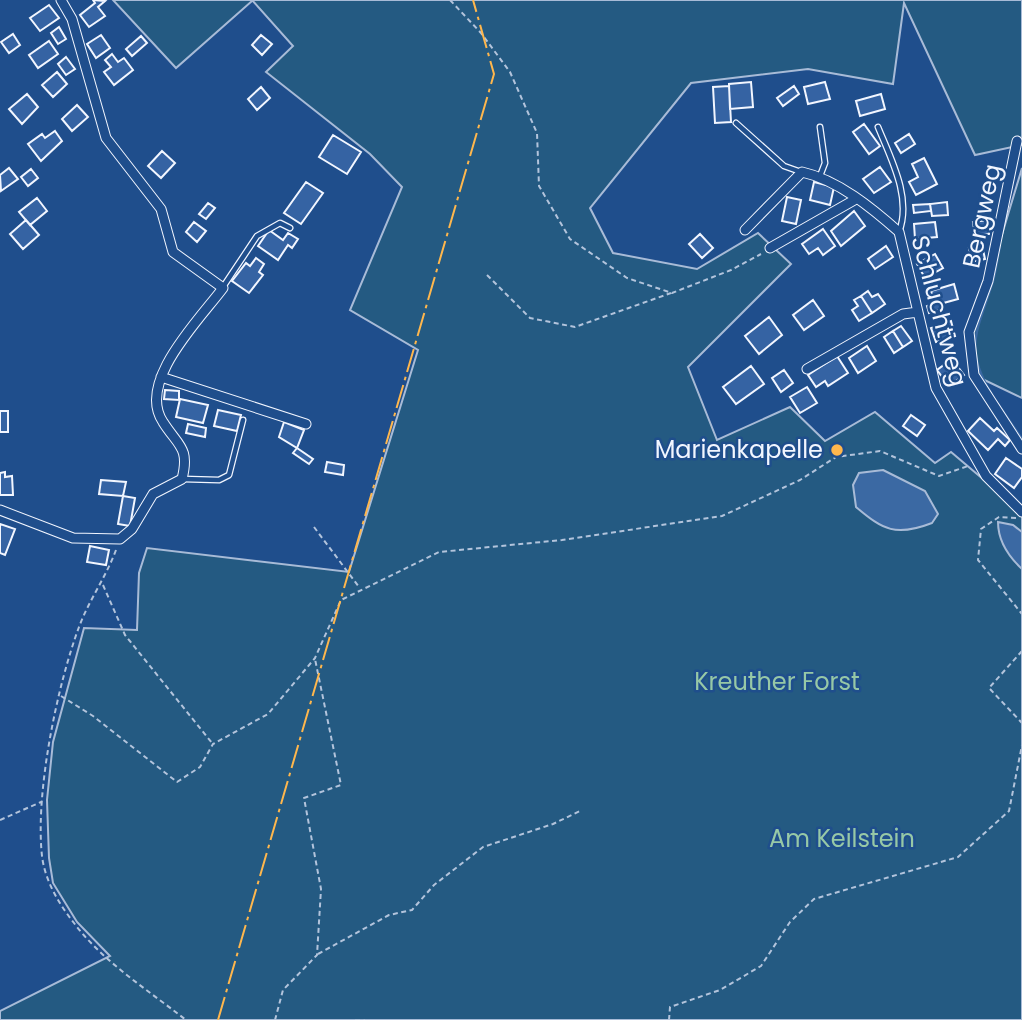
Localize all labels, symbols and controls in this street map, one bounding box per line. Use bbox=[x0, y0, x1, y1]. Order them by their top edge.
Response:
street label: Bergweg bbox=[954, 161, 1009, 271]
street label: Schluchtweg bbox=[904, 232, 975, 390]
place label: Marienkapelle bbox=[655, 433, 823, 466]
marker: Marienkapelle bbox=[829, 442, 845, 458]
park label: Kreuther Forst bbox=[694, 665, 860, 698]
park label: Am Keilstein bbox=[769, 822, 915, 855]

